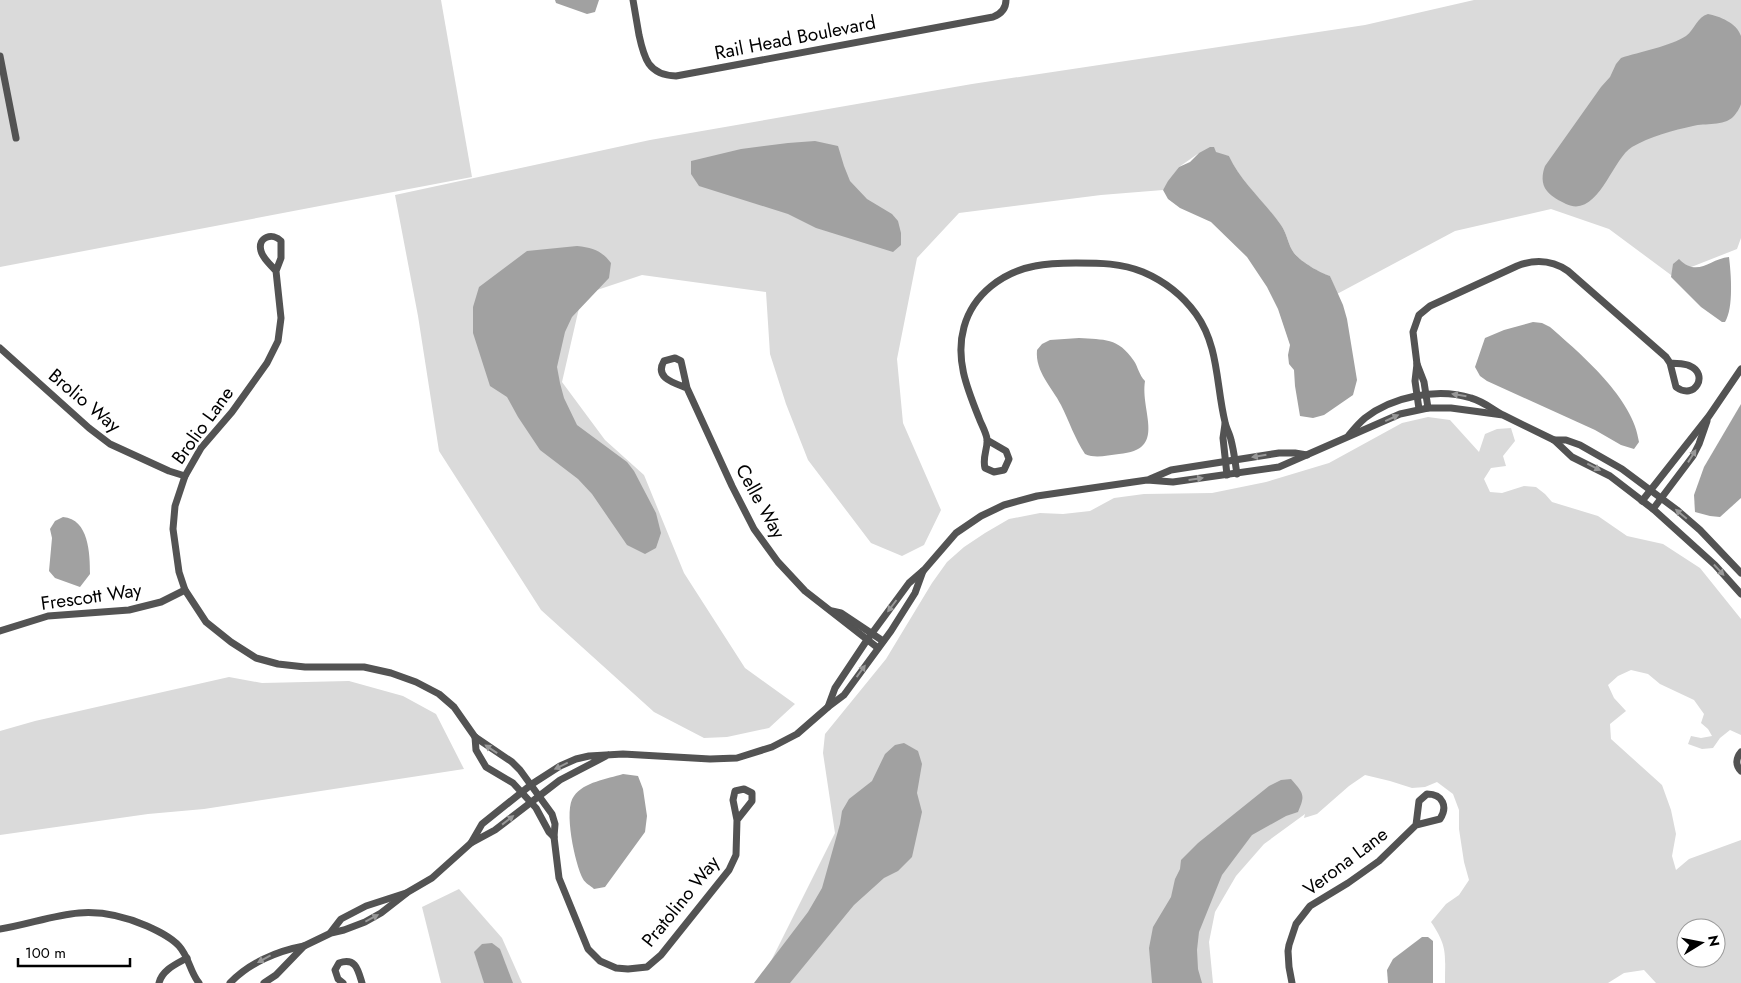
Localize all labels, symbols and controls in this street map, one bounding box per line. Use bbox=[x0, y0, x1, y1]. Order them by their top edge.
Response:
street label: Rail Head Boulevard bbox=[712, 9, 878, 66]
street label: Brolio Way bbox=[43, 362, 127, 439]
street label: Brolio Lane bbox=[165, 381, 240, 470]
one-way arrow bbox=[1451, 391, 1467, 399]
one-way arrow bbox=[1384, 414, 1399, 422]
one-way arrow bbox=[1688, 449, 1697, 462]
one-way arrow bbox=[1251, 453, 1267, 461]
street label: Celle Way bbox=[729, 459, 792, 544]
one-way arrow bbox=[1587, 463, 1601, 471]
one-way arrow bbox=[1188, 475, 1204, 483]
one-way arrow bbox=[1676, 508, 1688, 520]
one-way arrow bbox=[1713, 563, 1725, 575]
street label: Frescott Way bbox=[39, 576, 144, 617]
one-way arrow bbox=[887, 599, 897, 613]
one-way arrow bbox=[856, 665, 866, 678]
one-way arrow bbox=[484, 744, 498, 754]
one-way arrow bbox=[554, 762, 568, 770]
one-way arrow bbox=[501, 815, 515, 825]
street label: Verona Lane bbox=[1297, 820, 1393, 902]
street label: Pratolino Way bbox=[635, 849, 726, 953]
one-way arrow bbox=[365, 914, 380, 922]
north arrow bbox=[1676, 918, 1726, 968]
text: N bbox=[1703, 934, 1725, 948]
scale bar bbox=[18, 936, 130, 968]
text: 100 m bbox=[25, 942, 66, 964]
one-way arrow bbox=[257, 955, 271, 963]

